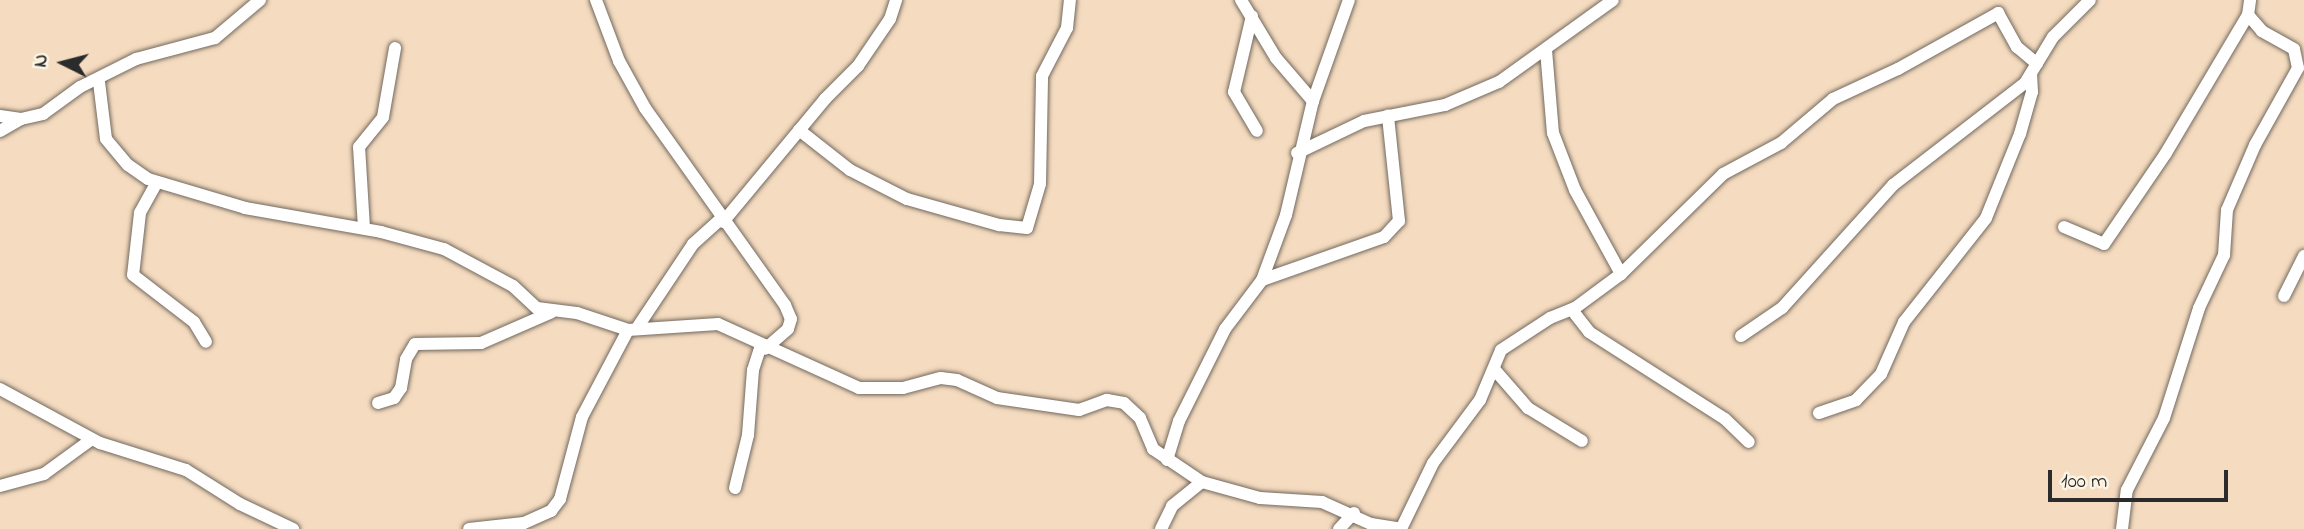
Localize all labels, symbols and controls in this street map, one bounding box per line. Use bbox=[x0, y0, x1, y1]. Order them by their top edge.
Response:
north arrow bbox=[28, 28, 98, 98]
text: N bbox=[28, 53, 56, 69]
scale bar bbox=[2052, 456, 2232, 500]
text: 100 m bbox=[2061, 467, 2107, 497]

